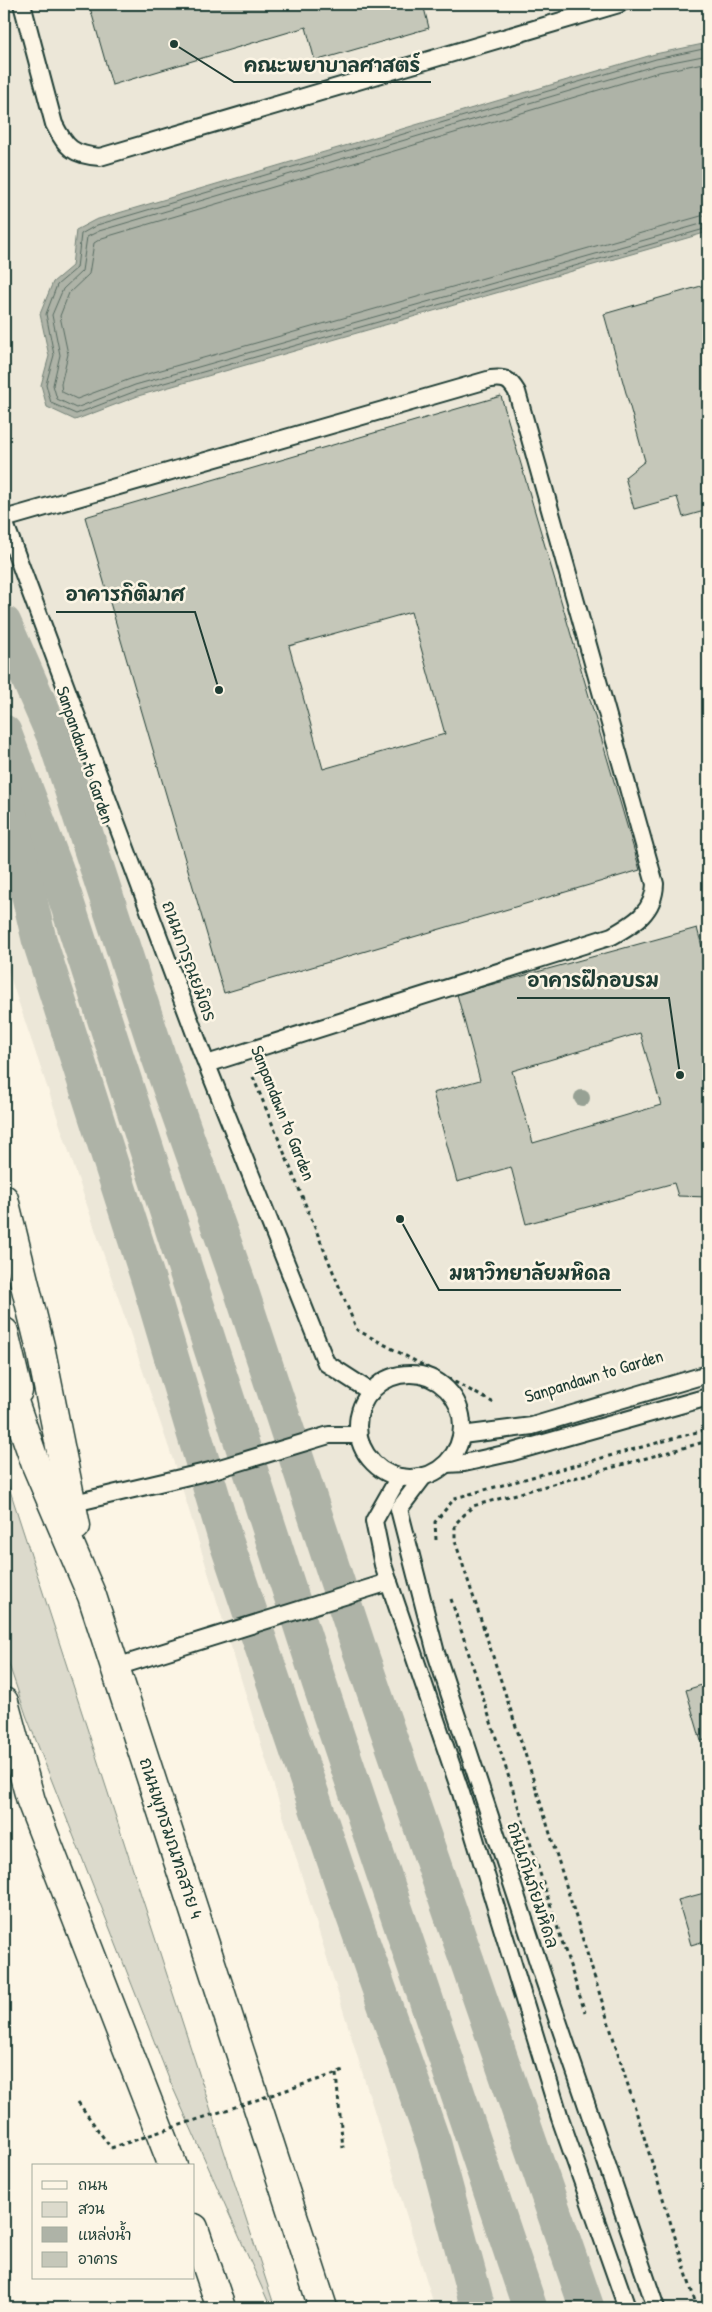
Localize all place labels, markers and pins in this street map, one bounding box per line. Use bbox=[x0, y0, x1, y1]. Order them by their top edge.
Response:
callout: คณะพยาบาลศาสตร์ bbox=[234, 48, 431, 82]
callout: อาคารกิติมาศ bbox=[56, 578, 195, 612]
callout: อาคารฝึกอบรม bbox=[517, 964, 669, 998]
callout: มหาวิทยาลัยมหิดล bbox=[439, 1256, 621, 1290]

